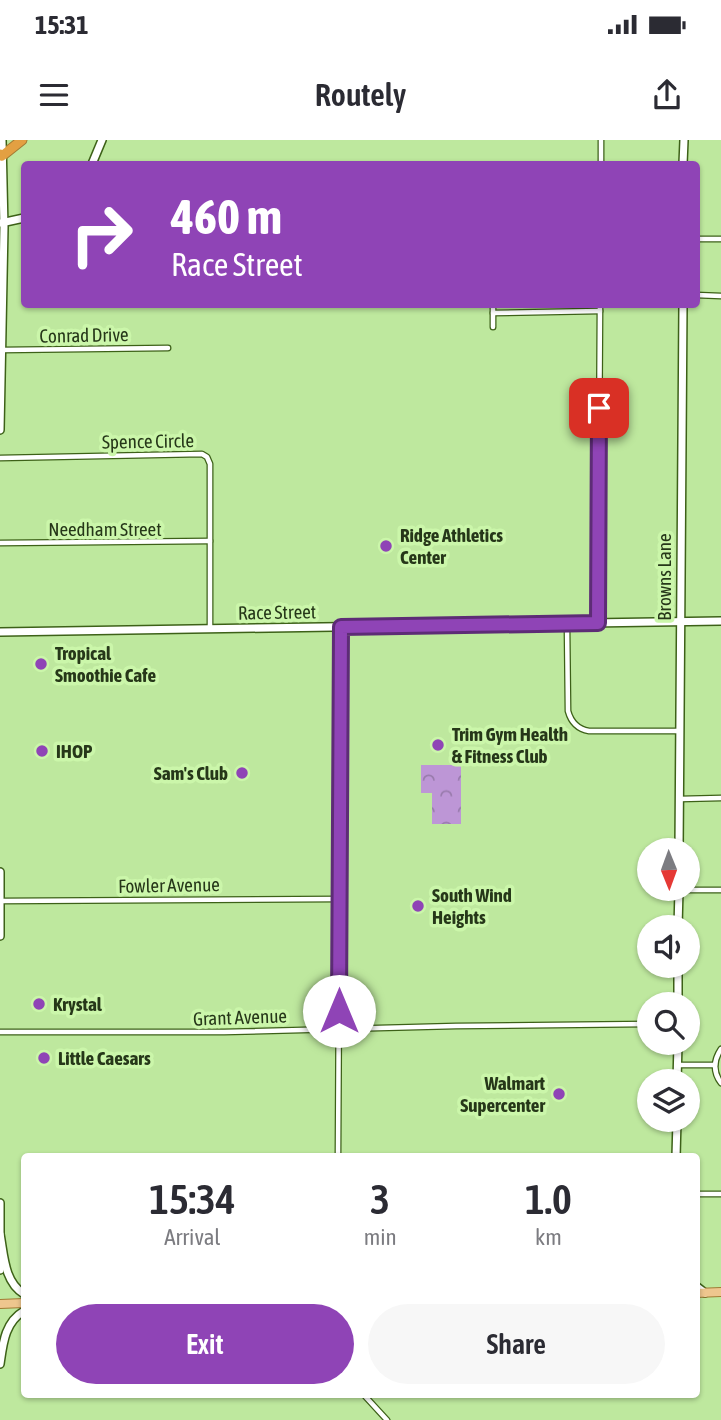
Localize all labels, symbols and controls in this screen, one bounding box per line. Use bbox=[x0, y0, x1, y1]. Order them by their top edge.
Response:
text: 15:31 bbox=[35, 10, 89, 40]
icon: menu bbox=[35, 76, 73, 114]
text: Routely bbox=[315, 76, 406, 113]
icon: share bbox=[648, 76, 686, 114]
text: 460 m bbox=[171, 188, 282, 244]
icon: right bbox=[56, 189, 147, 280]
text: Race Street bbox=[171, 246, 303, 283]
street label: Conrad Drive bbox=[39, 323, 129, 347]
pin bbox=[569, 378, 629, 438]
icon: arrive bbox=[580, 389, 618, 427]
street label: Spence Circle bbox=[102, 429, 194, 453]
street label: Needham Street bbox=[48, 518, 162, 540]
place label: Ridge Athletics Center bbox=[400, 524, 503, 568]
street label: Browns Lane bbox=[653, 533, 675, 621]
marker: Ridge Athletics Center bbox=[378, 538, 394, 554]
street label: Race Street bbox=[238, 600, 316, 624]
place label: Tropical Smoothie Cafe bbox=[55, 642, 156, 686]
marker: Tropical Smoothie Cafe bbox=[33, 656, 49, 672]
place label: Trim Gym Health & Fitness Club bbox=[452, 723, 568, 767]
marker: Trim Gym Health & Fitness Club bbox=[430, 737, 446, 753]
place label: IHOP bbox=[56, 740, 93, 762]
marker: IHOP bbox=[34, 743, 50, 759]
place label: Sam's Club bbox=[154, 762, 228, 784]
marker: Sam's Club bbox=[234, 765, 250, 781]
north arrow bbox=[637, 838, 700, 901]
map controls bbox=[637, 838, 700, 1132]
street label: Fowler Avenue bbox=[118, 873, 220, 897]
place label: South Wind Heights bbox=[432, 884, 512, 928]
marker: South Wind Heights bbox=[410, 898, 426, 914]
button: sound bbox=[637, 915, 700, 978]
position arrow bbox=[302, 974, 376, 1048]
button: search bbox=[637, 992, 700, 1055]
place label: Krystal bbox=[53, 993, 103, 1015]
marker: Krystal bbox=[31, 996, 47, 1012]
street label: Grant Avenue bbox=[193, 1004, 287, 1030]
place label: Little Caesars bbox=[58, 1047, 151, 1069]
marker: Little Caesars bbox=[36, 1050, 52, 1066]
button: layers bbox=[637, 1069, 700, 1132]
place label: Walmart Supercenter bbox=[460, 1072, 546, 1116]
marker: Walmart Supercenter bbox=[551, 1086, 567, 1102]
text: 15:34 bbox=[149, 1175, 236, 1223]
text: 3 bbox=[370, 1175, 390, 1223]
text: 1.0 bbox=[525, 1175, 572, 1223]
text: Arrival bbox=[164, 1224, 220, 1250]
text: min bbox=[364, 1224, 397, 1250]
text: km bbox=[535, 1224, 562, 1250]
button: Exit bbox=[56, 1304, 354, 1384]
button: Share bbox=[368, 1304, 665, 1384]

